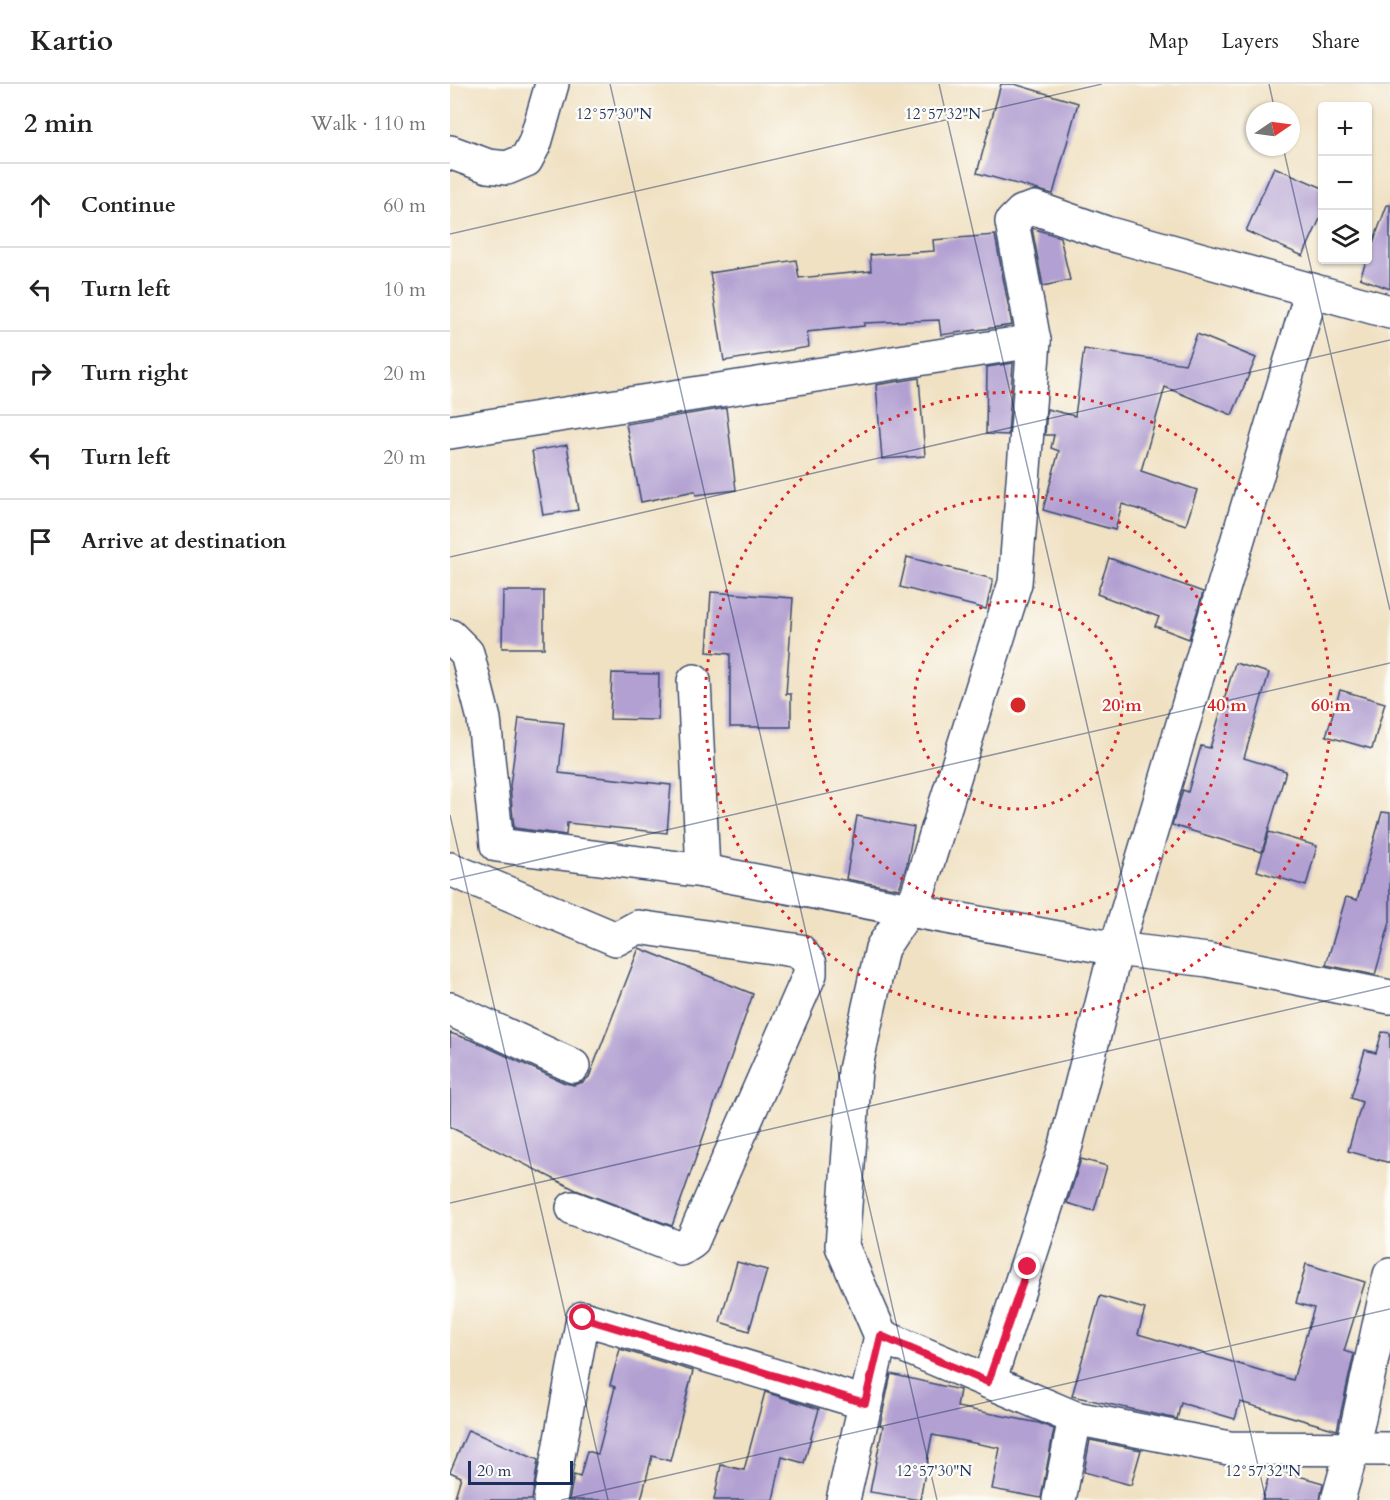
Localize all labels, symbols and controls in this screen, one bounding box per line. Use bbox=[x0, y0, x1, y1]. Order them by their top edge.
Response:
text: Kartio bbox=[30, 22, 113, 60]
text: Map bbox=[1149, 27, 1189, 56]
text: Layers bbox=[1222, 27, 1279, 56]
text: Share bbox=[1312, 27, 1360, 56]
north arrow bbox=[1246, 102, 1300, 156]
map controls bbox=[1318, 102, 1372, 264]
button: + bbox=[1318, 102, 1372, 156]
text: 12°57'30"N bbox=[576, 104, 652, 124]
text: 12°57'32"N bbox=[905, 104, 981, 124]
text: 2 min bbox=[24, 106, 93, 141]
text: Walk · 110 m bbox=[311, 110, 426, 137]
button: − bbox=[1318, 156, 1372, 210]
icon: ahead bbox=[24, 189, 57, 222]
text: Continue bbox=[81, 190, 176, 220]
text: 60 m bbox=[383, 192, 426, 219]
button: layers bbox=[1318, 210, 1372, 264]
icon: left bbox=[24, 273, 57, 306]
text: Turn left bbox=[81, 274, 170, 304]
text: 10 m bbox=[383, 276, 426, 303]
icon: right bbox=[24, 357, 57, 390]
text: Turn right bbox=[81, 358, 188, 388]
text: 20 m bbox=[383, 360, 426, 387]
icon: left bbox=[24, 441, 57, 474]
text: Turn left bbox=[81, 442, 170, 472]
text: 20 m bbox=[383, 444, 426, 471]
icon: arrive bbox=[24, 525, 57, 558]
text: Arrive at destination bbox=[81, 526, 286, 556]
text: 20 m bbox=[1102, 693, 1142, 718]
text: 40 m bbox=[1207, 693, 1247, 718]
text: 60 m bbox=[1311, 693, 1351, 718]
centre of rings bbox=[1008, 695, 1028, 715]
route end bbox=[1014, 1253, 1040, 1279]
route start bbox=[569, 1304, 595, 1330]
scale bar bbox=[468, 1458, 573, 1486]
text: 20 m bbox=[477, 1460, 511, 1482]
text: 12°57'30"N bbox=[896, 1461, 972, 1481]
text: 12°57'32"N bbox=[1225, 1461, 1301, 1481]

